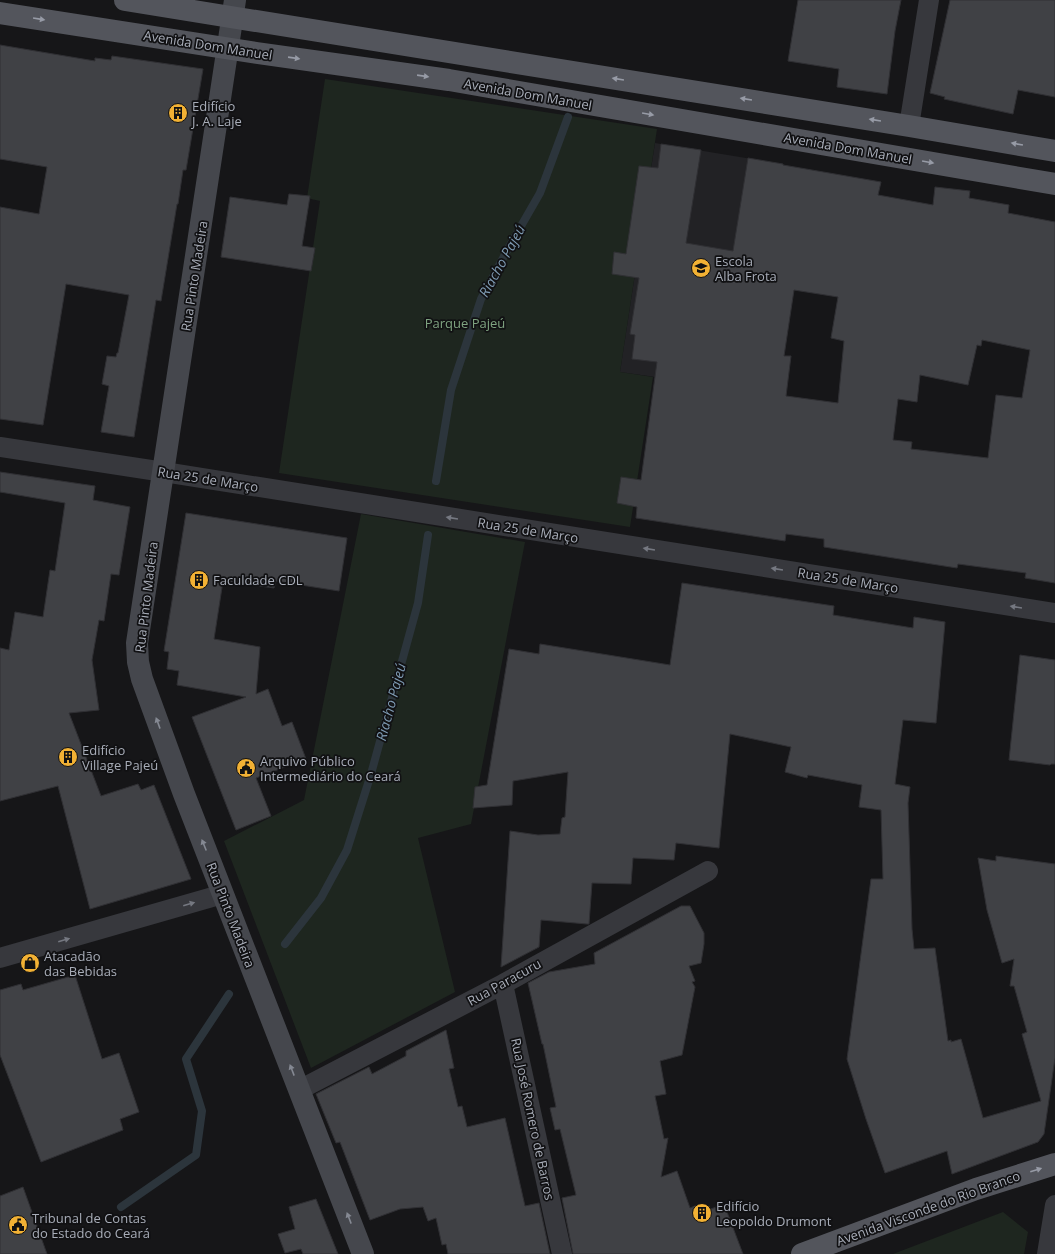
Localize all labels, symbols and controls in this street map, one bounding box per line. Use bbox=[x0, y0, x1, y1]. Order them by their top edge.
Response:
one-way arrow bbox=[32, 16, 45, 22]
street label: Avenida Dom Manuel bbox=[142, 26, 274, 64]
one-way arrow bbox=[288, 55, 300, 61]
one-way arrow bbox=[417, 73, 429, 79]
street label: Avenida Dom Manuel bbox=[462, 74, 594, 114]
one-way arrow bbox=[612, 76, 624, 82]
one-way arrow bbox=[740, 96, 752, 102]
place label: Edifício J. A. Laje bbox=[190, 97, 242, 130]
building icon: Edifício J. A. Laje bbox=[167, 102, 189, 124]
one-way arrow bbox=[642, 111, 654, 117]
one-way arrow bbox=[869, 117, 881, 123]
street label: Avenida Dom Manuel bbox=[782, 128, 914, 168]
one-way arrow bbox=[1010, 141, 1023, 147]
one-way arrow bbox=[922, 159, 934, 165]
street label: Rua Pinto Madeira bbox=[176, 220, 212, 332]
water label: Riacho Pajeú bbox=[474, 221, 529, 300]
place label: Escola Alba Frota bbox=[715, 252, 777, 285]
school or university icon: Escola Alba Frota bbox=[690, 257, 712, 279]
park label: Parque Pajeú bbox=[425, 314, 505, 332]
street label: Rua 25 de Março bbox=[156, 462, 260, 496]
street label: Rua 25 de Março bbox=[476, 513, 580, 547]
one-way arrow bbox=[445, 515, 458, 521]
street label: Rua Pinto Madeira bbox=[130, 541, 162, 653]
one-way arrow bbox=[643, 546, 655, 552]
street label: Rua 25 de Março bbox=[796, 563, 900, 597]
one-way arrow bbox=[771, 566, 784, 572]
building icon: Faculdade CDL bbox=[188, 569, 210, 591]
place label: Faculdade CDL bbox=[213, 571, 303, 589]
one-way arrow bbox=[1010, 604, 1023, 610]
water label: Riacho Pajeú bbox=[371, 661, 410, 743]
one-way arrow bbox=[154, 717, 160, 729]
place label: Edifício Village Pajeú bbox=[82, 741, 158, 774]
building icon: Edifício Village Pajeú bbox=[57, 746, 79, 768]
place label: Arquivo Público Intermediário do Ceará bbox=[260, 752, 401, 785]
public building icon: Arquivo Público Intermediário do Ceará bbox=[235, 757, 257, 779]
one-way arrow bbox=[201, 839, 207, 850]
street label: Rua Pinto Madeira bbox=[203, 860, 259, 970]
one-way arrow bbox=[184, 901, 196, 907]
one-way arrow bbox=[59, 937, 71, 943]
place label: Atacadão das Bebidas bbox=[44, 947, 117, 980]
shop icon: Atacadão das Bebidas bbox=[19, 952, 41, 974]
street label: Rua Paracuru bbox=[464, 954, 544, 1010]
street label: Rua José Romero de Barros bbox=[507, 1036, 559, 1202]
one-way arrow bbox=[288, 1064, 294, 1076]
street label: Avenida Visconde do Rio Branco bbox=[834, 1166, 1023, 1250]
one-way arrow bbox=[1030, 1167, 1042, 1173]
place label: Edifício Leopoldo Drumont bbox=[716, 1197, 832, 1230]
building icon: Edifício Leopoldo Drumont bbox=[691, 1202, 713, 1224]
place label: Tribunal de Contas do Estado do Ceará bbox=[32, 1209, 150, 1242]
one-way arrow bbox=[345, 1211, 351, 1223]
public building icon: Tribunal de Contas do Estado do Ceará bbox=[7, 1214, 29, 1236]

